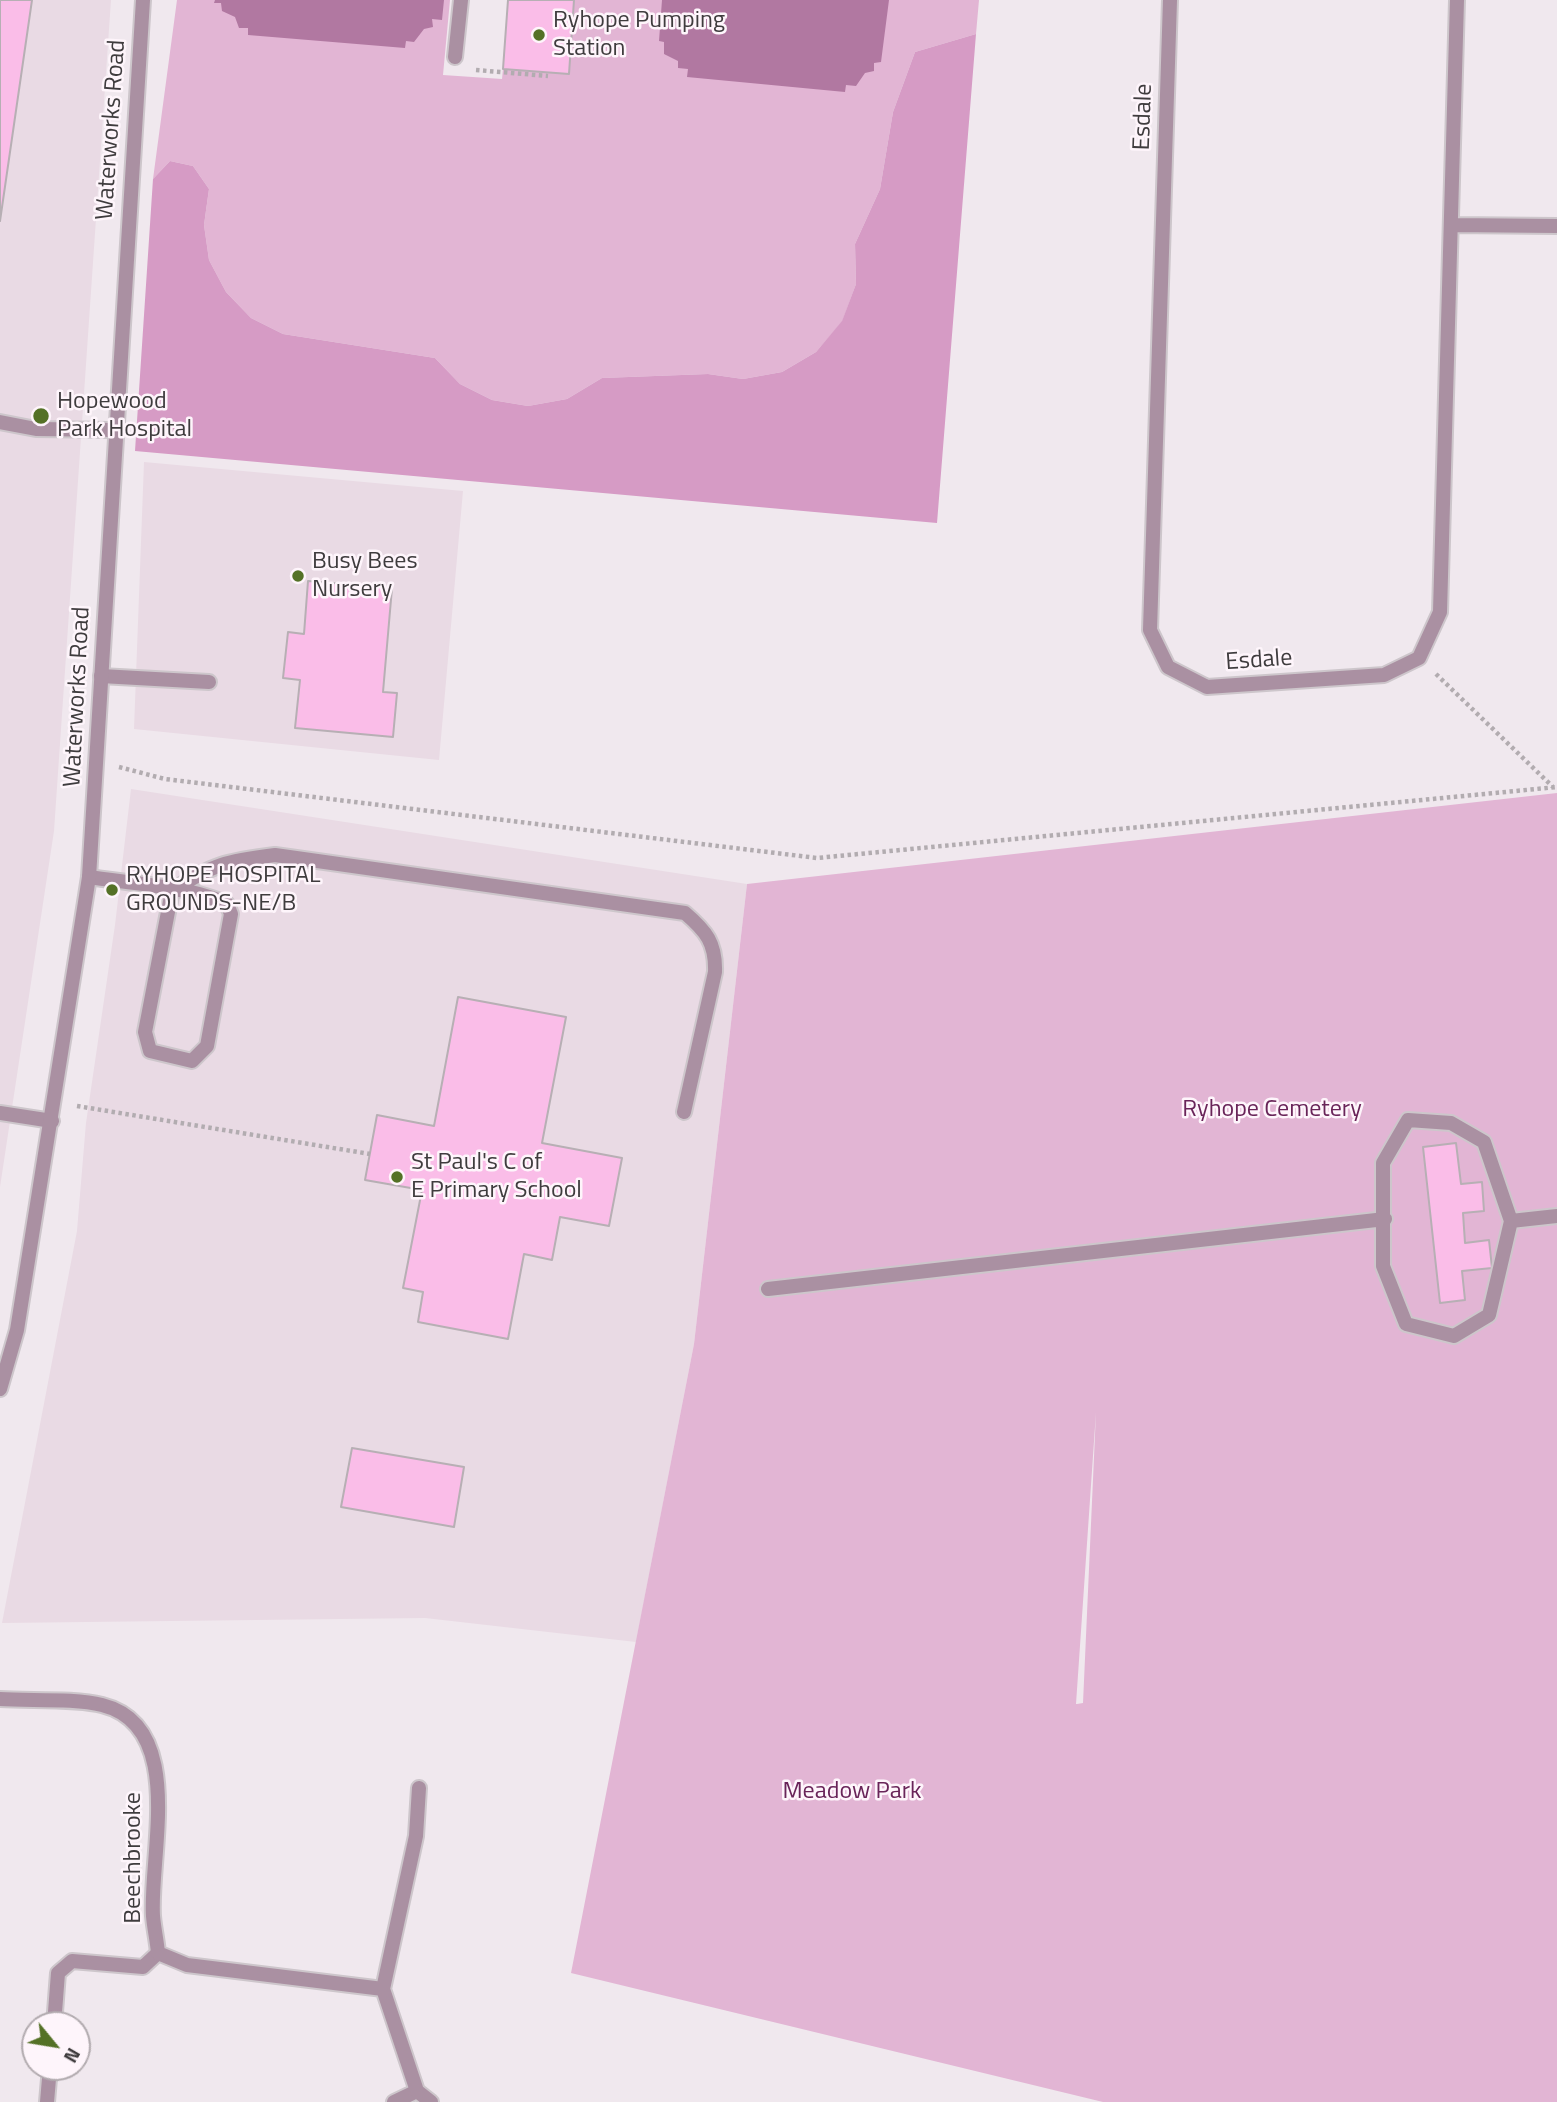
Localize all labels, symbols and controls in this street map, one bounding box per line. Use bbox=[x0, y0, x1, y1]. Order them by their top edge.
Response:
place label: Ryhope Pumping Station bbox=[553, 7, 725, 63]
marker: Ryhope Pumping Station bbox=[531, 27, 547, 43]
street label: Waterworks Road bbox=[91, 39, 133, 221]
street label: Esdale bbox=[1128, 83, 1160, 151]
place label: Hopewood Park Hospital bbox=[57, 388, 192, 444]
marker: Hopewood Park Hospital bbox=[31, 406, 51, 426]
place label: Busy Bees Nursery bbox=[312, 548, 418, 604]
marker: Busy Bees Nursery bbox=[290, 568, 306, 584]
street label: Waterworks Road bbox=[59, 606, 97, 788]
street label: Esdale bbox=[1225, 644, 1293, 678]
place label: RYHOPE HOSPITAL GROUNDS-NE/B bbox=[126, 862, 320, 918]
marker: RYHOPE HOSPITAL GROUNDS-NE/B bbox=[104, 882, 120, 898]
park label: Ryhope Cemetery bbox=[1182, 1096, 1362, 1124]
place label: St Paul's C of E Primary School bbox=[411, 1149, 582, 1205]
marker: St Paul's C of E Primary School bbox=[389, 1169, 405, 1185]
park label: Meadow Park bbox=[783, 1778, 921, 1806]
street label: Beechbrooke bbox=[120, 1792, 148, 1924]
north arrow bbox=[21, 2011, 91, 2081]
text: N bbox=[57, 2043, 89, 2069]

